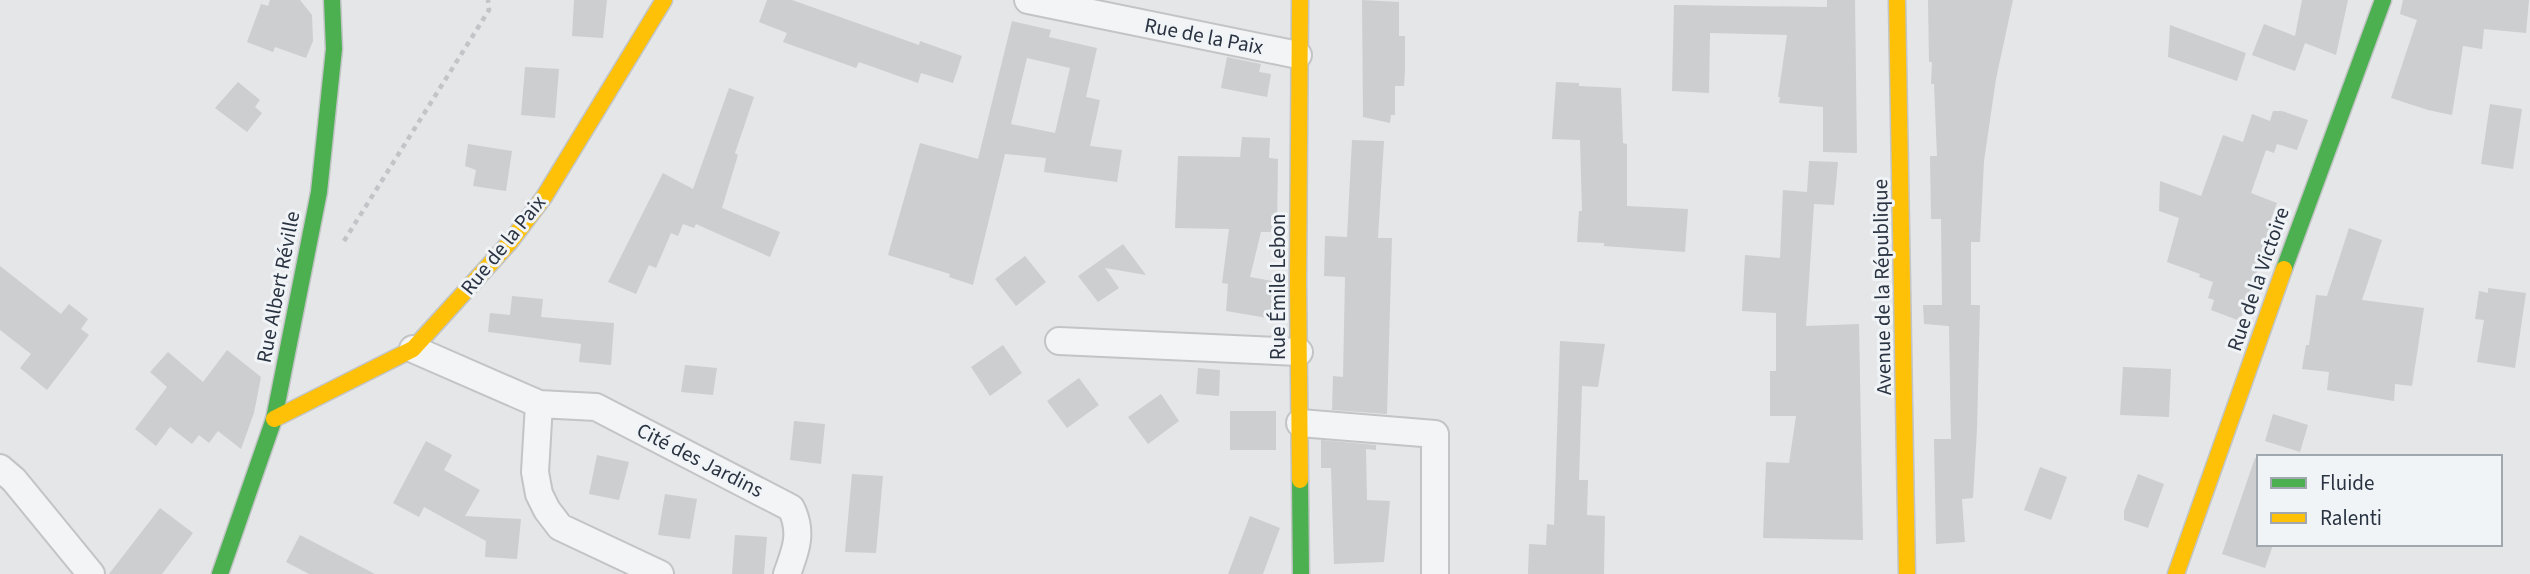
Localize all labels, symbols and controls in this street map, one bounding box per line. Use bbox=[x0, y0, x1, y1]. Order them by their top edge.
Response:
street label: Rue de la Paix bbox=[1142, 10, 1267, 62]
street label: Avenue de la République bbox=[1865, 179, 1899, 395]
street label: Rue de la Paix bbox=[453, 188, 553, 301]
street label: Rue de la Victoire bbox=[2219, 203, 2297, 355]
street label: Rue Albert Réville bbox=[249, 209, 307, 365]
street label: Rue Émile Lebon bbox=[1263, 214, 1293, 360]
street label: Cité des Jardins bbox=[631, 415, 769, 505]
legend bbox=[2257, 455, 2502, 546]
text: Fluide bbox=[2320, 468, 2374, 498]
text: Ralenti bbox=[2320, 503, 2382, 533]

